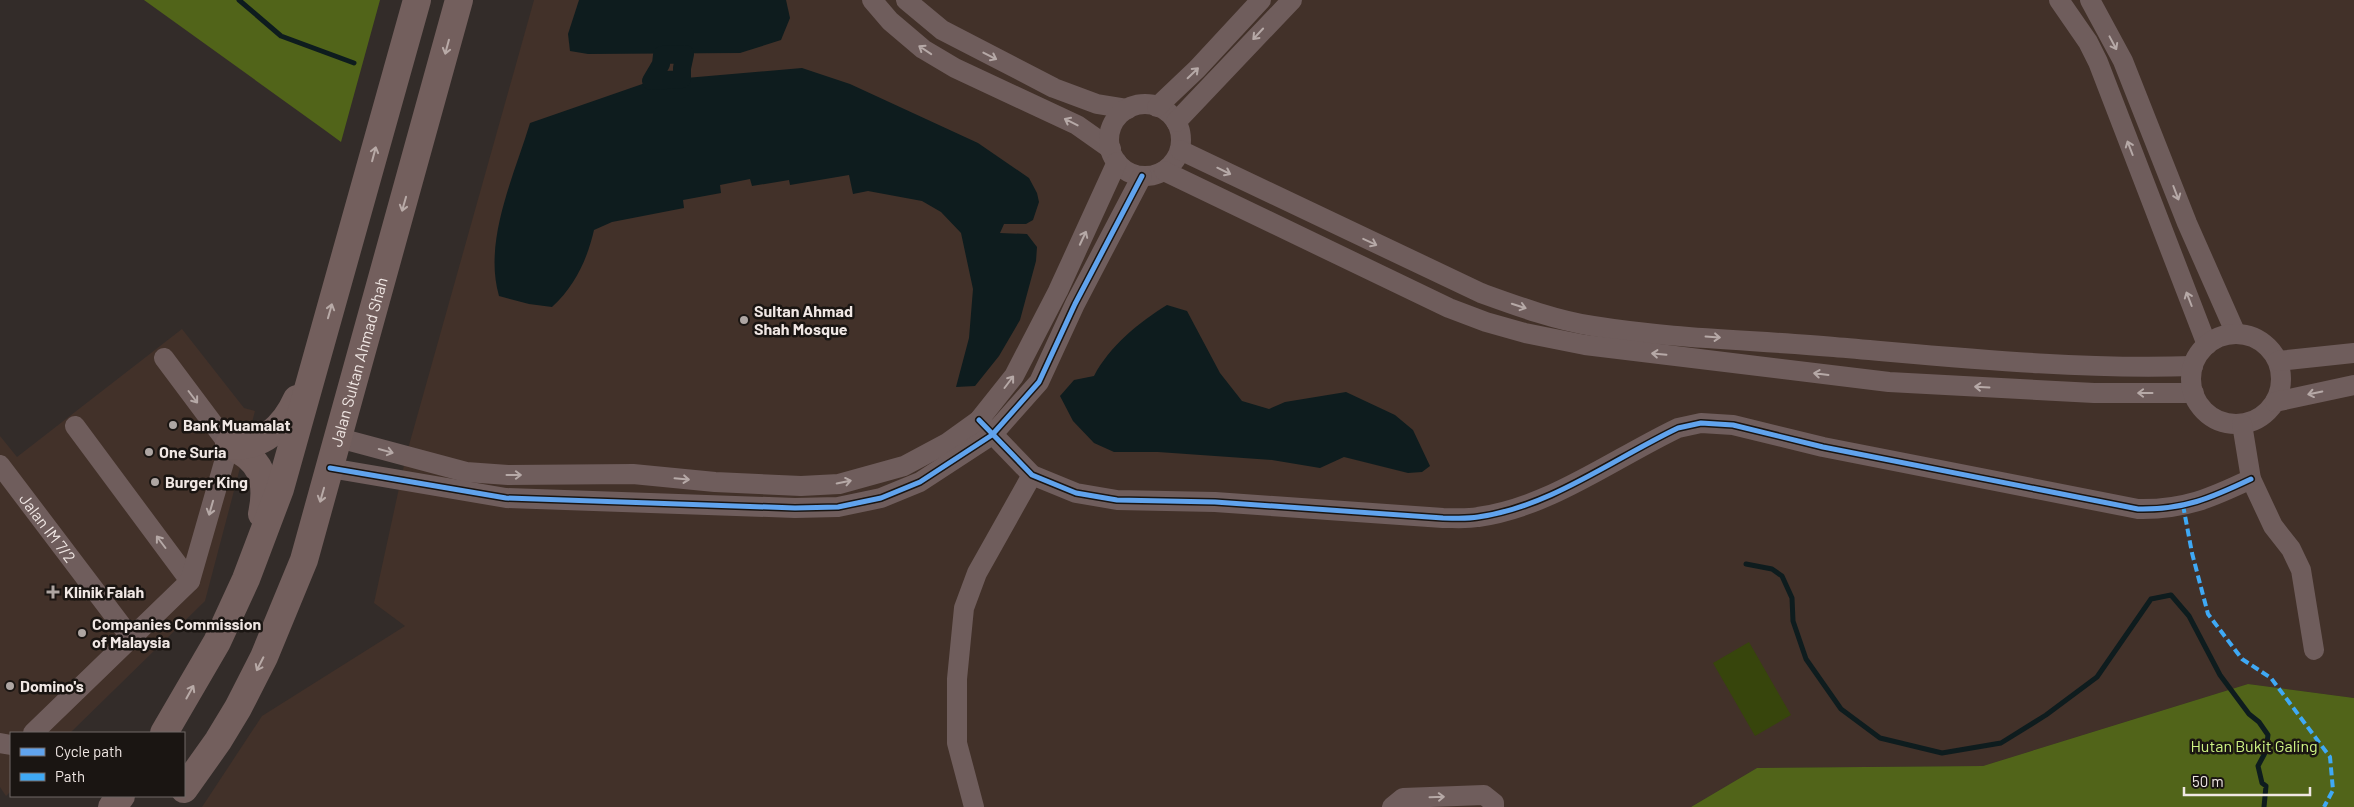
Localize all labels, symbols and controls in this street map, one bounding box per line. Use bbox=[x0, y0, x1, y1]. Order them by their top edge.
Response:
one-way arrow bbox=[1252, 28, 1264, 41]
one-way arrow bbox=[2109, 35, 2119, 49]
one-way arrow bbox=[441, 39, 451, 55]
one-way arrow bbox=[919, 45, 933, 55]
one-way arrow bbox=[982, 51, 997, 61]
one-way arrow bbox=[1186, 67, 1199, 79]
one-way arrow bbox=[1064, 117, 1079, 126]
one-way arrow bbox=[2125, 141, 2135, 156]
one-way arrow bbox=[370, 147, 379, 163]
one-way arrow bbox=[1216, 167, 1231, 176]
one-way arrow bbox=[2172, 184, 2181, 200]
one-way arrow bbox=[399, 195, 408, 211]
one-way arrow bbox=[1079, 230, 1089, 245]
one-way arrow bbox=[1362, 237, 1377, 247]
street label: Jalan Sultan Ahmad Shah bbox=[326, 275, 391, 449]
one-way arrow bbox=[2184, 292, 2193, 307]
place label: Sultan Ahmad Shah Mosque bbox=[754, 301, 853, 338]
one-way arrow bbox=[1511, 302, 1526, 311]
one-way arrow bbox=[326, 303, 336, 319]
marker: Sultan Ahmad Shah Mosque bbox=[738, 314, 750, 326]
one-way arrow bbox=[1705, 333, 1721, 342]
one-way arrow bbox=[1652, 350, 1668, 359]
one-way arrow bbox=[1813, 369, 1829, 379]
one-way arrow bbox=[1004, 375, 1014, 389]
one-way arrow bbox=[1975, 383, 1991, 392]
one-way arrow bbox=[2137, 388, 2154, 398]
one-way arrow bbox=[2307, 389, 2323, 398]
one-way arrow bbox=[188, 390, 199, 403]
place label: Bank Muamalat bbox=[183, 415, 290, 434]
marker: Bank Muamalat bbox=[167, 419, 179, 431]
place label: One Suria bbox=[159, 442, 226, 461]
marker: One Suria bbox=[143, 446, 155, 458]
one-way arrow bbox=[377, 447, 393, 456]
one-way arrow bbox=[506, 470, 522, 480]
place label: Burger King bbox=[165, 472, 248, 491]
one-way arrow bbox=[674, 474, 690, 484]
marker: Burger King bbox=[149, 476, 161, 488]
one-way arrow bbox=[835, 477, 851, 487]
one-way arrow bbox=[317, 487, 327, 503]
street label: Jalan IM 7/2 bbox=[16, 489, 80, 566]
one-way arrow bbox=[206, 500, 215, 516]
one-way arrow bbox=[156, 535, 166, 549]
place label: Klinik Falah bbox=[64, 582, 144, 601]
marker: Klinik Falah bbox=[46, 585, 60, 599]
place label: Companies Commission of Malaysia bbox=[92, 614, 261, 651]
marker: Companies Commission of Malaysia bbox=[76, 627, 88, 639]
one-way arrow bbox=[255, 656, 265, 671]
place label: Domino's bbox=[20, 676, 84, 695]
marker: Domino's bbox=[4, 680, 16, 692]
one-way arrow bbox=[185, 685, 195, 699]
legend bbox=[10, 732, 185, 797]
park label: Hutan Bukit Galing bbox=[2190, 736, 2318, 755]
text: Cycle path bbox=[55, 742, 122, 760]
scale bar bbox=[2184, 764, 2310, 796]
text: Path bbox=[55, 767, 85, 785]
text: 50 m bbox=[2192, 772, 2224, 790]
one-way arrow bbox=[1429, 792, 1445, 802]

